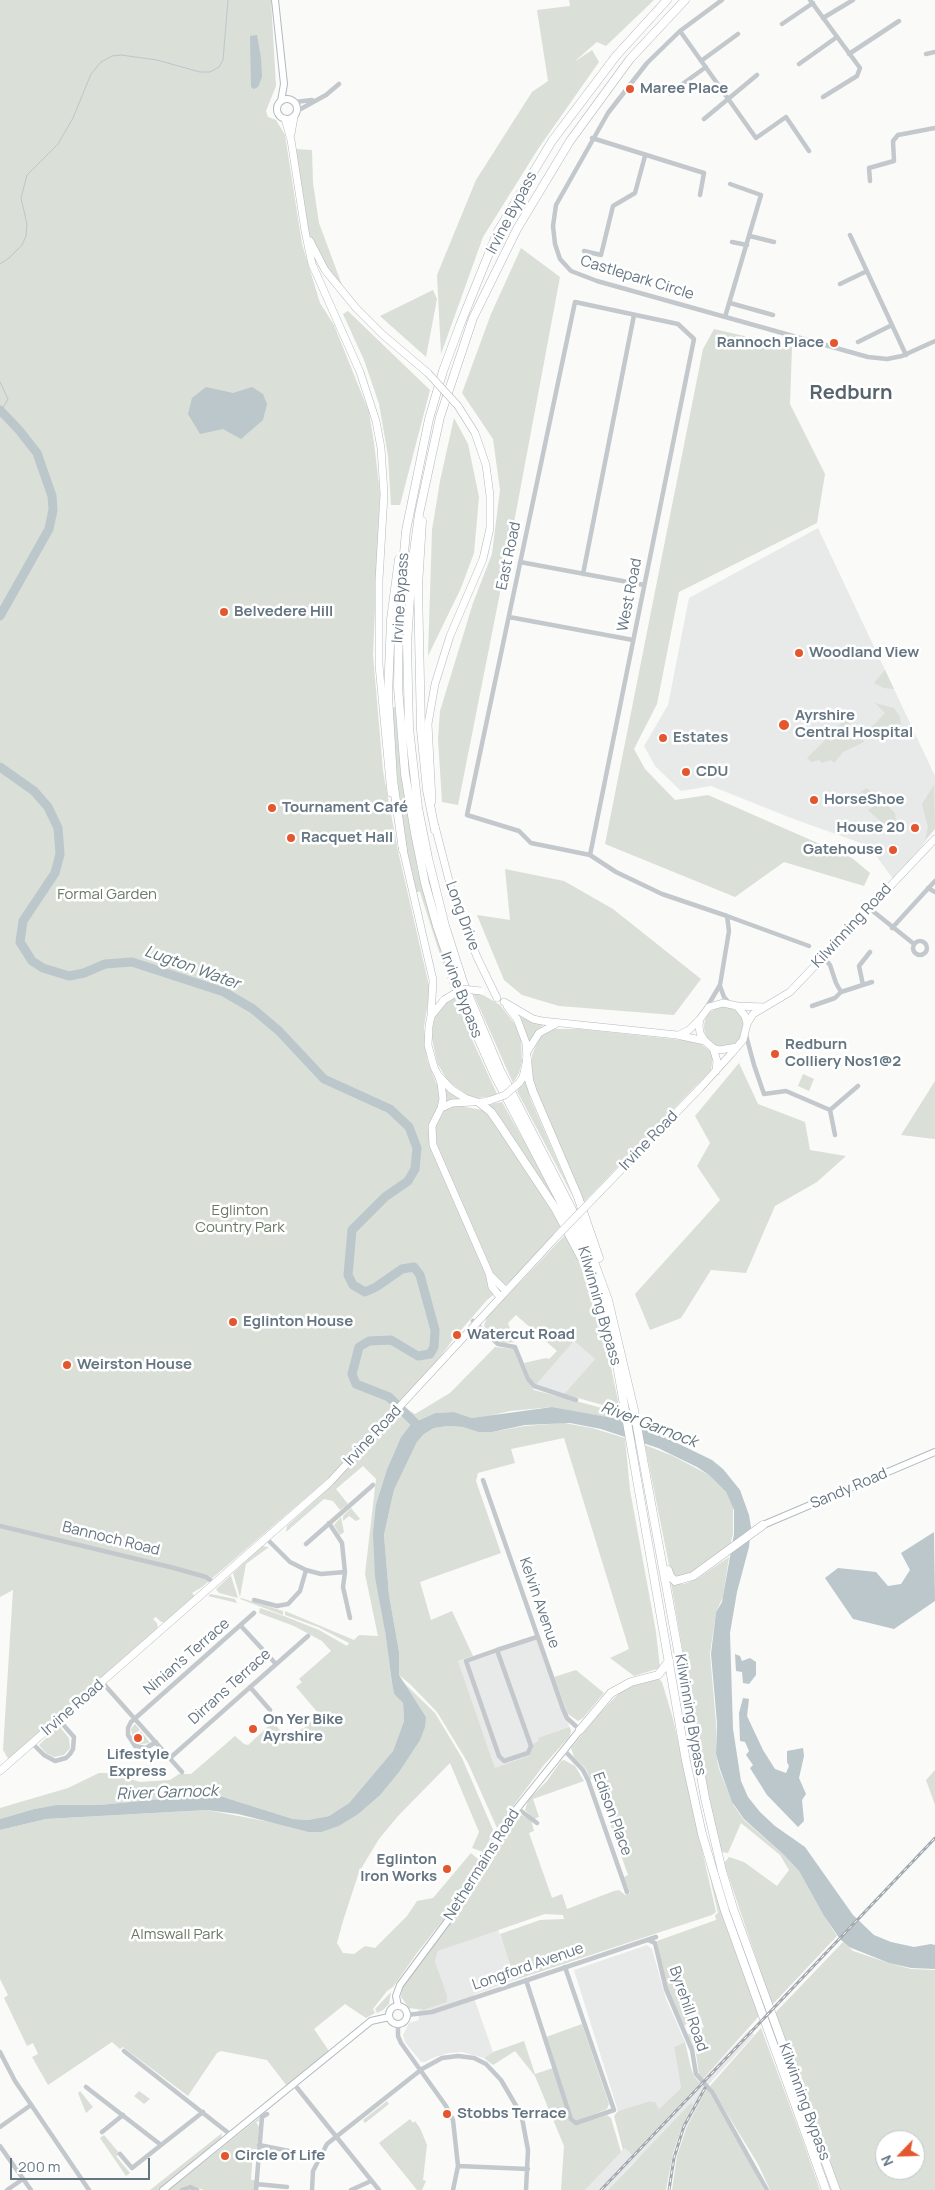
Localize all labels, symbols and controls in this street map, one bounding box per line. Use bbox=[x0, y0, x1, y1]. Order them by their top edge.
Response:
place label: Maree Place bbox=[640, 80, 728, 98]
marker: Maree Place bbox=[624, 83, 636, 95]
street label: Irvine Bypass bbox=[483, 169, 541, 257]
street label: Castlepark Circle bbox=[578, 252, 696, 304]
place label: Rannoch Place bbox=[717, 334, 824, 352]
marker: Rannoch Place bbox=[828, 337, 840, 349]
district label: Redburn bbox=[810, 381, 892, 405]
street label: East Road bbox=[493, 520, 525, 592]
street label: Irvine Bypass bbox=[389, 552, 413, 644]
street label: West Road bbox=[614, 557, 646, 633]
place label: Belvedere Hill bbox=[234, 603, 333, 621]
marker: Belvedere Hill bbox=[218, 606, 230, 618]
place label: Woodland View bbox=[809, 644, 919, 662]
marker: Woodland View bbox=[793, 647, 805, 659]
place label: Ayrshire Central Hospital bbox=[795, 707, 913, 742]
marker: Ayrshire Central Hospital bbox=[777, 718, 791, 732]
place label: Estates bbox=[673, 729, 728, 747]
marker: Estates bbox=[657, 732, 669, 744]
place label: CDU bbox=[696, 763, 728, 781]
marker: CDU bbox=[680, 766, 692, 778]
place label: HorseShoe bbox=[824, 791, 904, 809]
marker: HorseShoe bbox=[808, 794, 820, 806]
place label: Tournament Café bbox=[282, 799, 408, 817]
marker: Tournament Café bbox=[266, 802, 278, 814]
place label: House 20 bbox=[837, 819, 905, 837]
marker: House 20 bbox=[909, 822, 921, 834]
place label: Racquet Hall bbox=[301, 829, 393, 847]
marker: Racquet Hall bbox=[285, 832, 297, 844]
place label: Gatehouse bbox=[803, 841, 883, 859]
marker: Gatehouse bbox=[887, 844, 899, 856]
street label: Long Drive bbox=[441, 879, 483, 953]
street label: Kilwinning Road bbox=[808, 880, 896, 972]
park label: Formal Garden bbox=[57, 886, 157, 904]
water label: Lugton Water bbox=[142, 942, 242, 994]
street label: Irvine Bypass bbox=[436, 949, 486, 1041]
place label: Redburn Colliery Nos1@2 bbox=[785, 1036, 901, 1071]
marker: Redburn Colliery Nos1@2 bbox=[769, 1048, 781, 1060]
street label: Irvine Road bbox=[616, 1107, 682, 1175]
park label: Eglinton Country Park bbox=[195, 1202, 285, 1237]
street label: Kilwinning Bypass bbox=[573, 1244, 625, 1368]
place label: Eglinton House bbox=[243, 1313, 353, 1331]
marker: Eglinton House bbox=[227, 1316, 239, 1328]
place label: Watercut Road bbox=[467, 1326, 575, 1344]
marker: Watercut Road bbox=[451, 1329, 463, 1341]
place label: Weirston House bbox=[77, 1356, 192, 1374]
marker: Weirston House bbox=[61, 1359, 73, 1371]
water label: River Garnock bbox=[598, 1398, 700, 1452]
street label: Irvine Road bbox=[340, 1402, 406, 1470]
street label: Sandy Road bbox=[808, 1465, 890, 1513]
street label: Bannoch Road bbox=[60, 1518, 162, 1560]
street label: Kelvin Avenue bbox=[515, 1555, 563, 1651]
street label: Ninian's Terrace bbox=[140, 1615, 234, 1699]
street label: Dirrans Terrace bbox=[185, 1645, 275, 1729]
street label: Kilwinning Bypass bbox=[670, 1653, 710, 1777]
street label: Irvine Road bbox=[38, 1676, 108, 1740]
place label: On Yer Bike Ayrshire bbox=[263, 1711, 343, 1746]
marker: On Yer Bike Ayrshire bbox=[247, 1723, 259, 1735]
marker: Lifestyle Express bbox=[132, 1732, 144, 1744]
place label: Lifestyle Express bbox=[107, 1746, 169, 1781]
street label: Edison Place bbox=[589, 1770, 635, 1858]
water label: River Garnock bbox=[116, 1782, 218, 1804]
street label: Nethermains Road bbox=[440, 1806, 524, 1924]
place label: Eglinton Iron Works bbox=[360, 1851, 437, 1886]
marker: Eglinton Iron Works bbox=[441, 1863, 453, 1875]
park label: Almswall Park bbox=[131, 1926, 223, 1944]
street label: Longford Avenue bbox=[470, 1939, 586, 1995]
street label: Byrehill Road bbox=[665, 1964, 711, 2054]
street label: Kilwinning Bypass bbox=[774, 2041, 834, 2163]
place label: Stobbs Terrace bbox=[457, 2105, 566, 2123]
marker: Stobbs Terrace bbox=[441, 2108, 453, 2120]
north arrow bbox=[875, 2130, 925, 2180]
place label: Circle of Life bbox=[235, 2147, 325, 2165]
scale bar bbox=[12, 2148, 152, 2180]
marker: Circle of Life bbox=[219, 2150, 231, 2162]
text: N bbox=[876, 2152, 897, 2169]
text: 200 m bbox=[18, 2156, 61, 2177]

